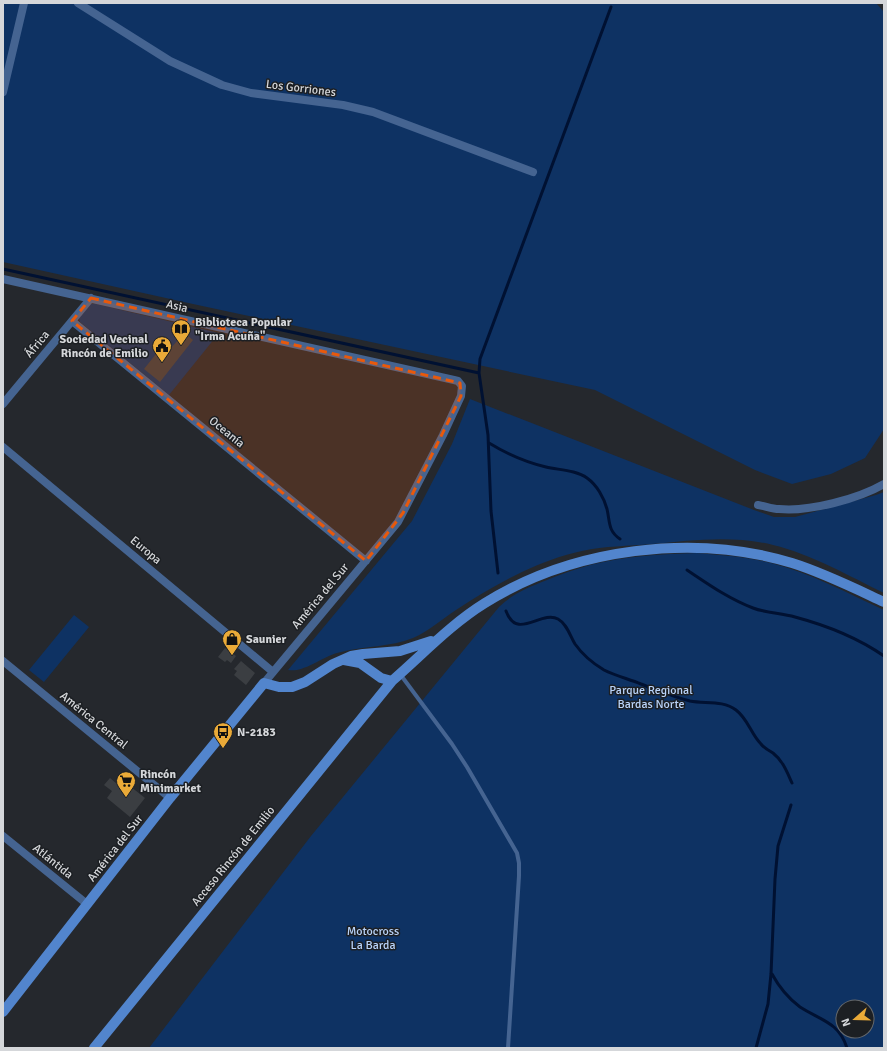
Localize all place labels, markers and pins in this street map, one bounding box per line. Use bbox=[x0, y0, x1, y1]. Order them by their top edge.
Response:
place label: Biblioteca Popular "Irma Acuña" bbox=[195, 315, 292, 344]
library icon: Biblioteca Popular "Irma Acuña" bbox=[170, 318, 192, 346]
place label: Sociedad Vecinal Rincón de Emilio bbox=[59, 332, 148, 361]
public building icon: Sociedad Vecinal Rincón de Emilio bbox=[151, 335, 173, 363]
shop icon: Saunier bbox=[221, 628, 243, 656]
place label: Saunier bbox=[246, 632, 287, 647]
bus stop icon: N-2183 bbox=[212, 721, 234, 749]
place label: N-2183 bbox=[237, 725, 276, 740]
place label: Rincón Minimarket bbox=[140, 767, 201, 796]
supermarket icon: Rincón Minimarket bbox=[115, 770, 137, 798]

